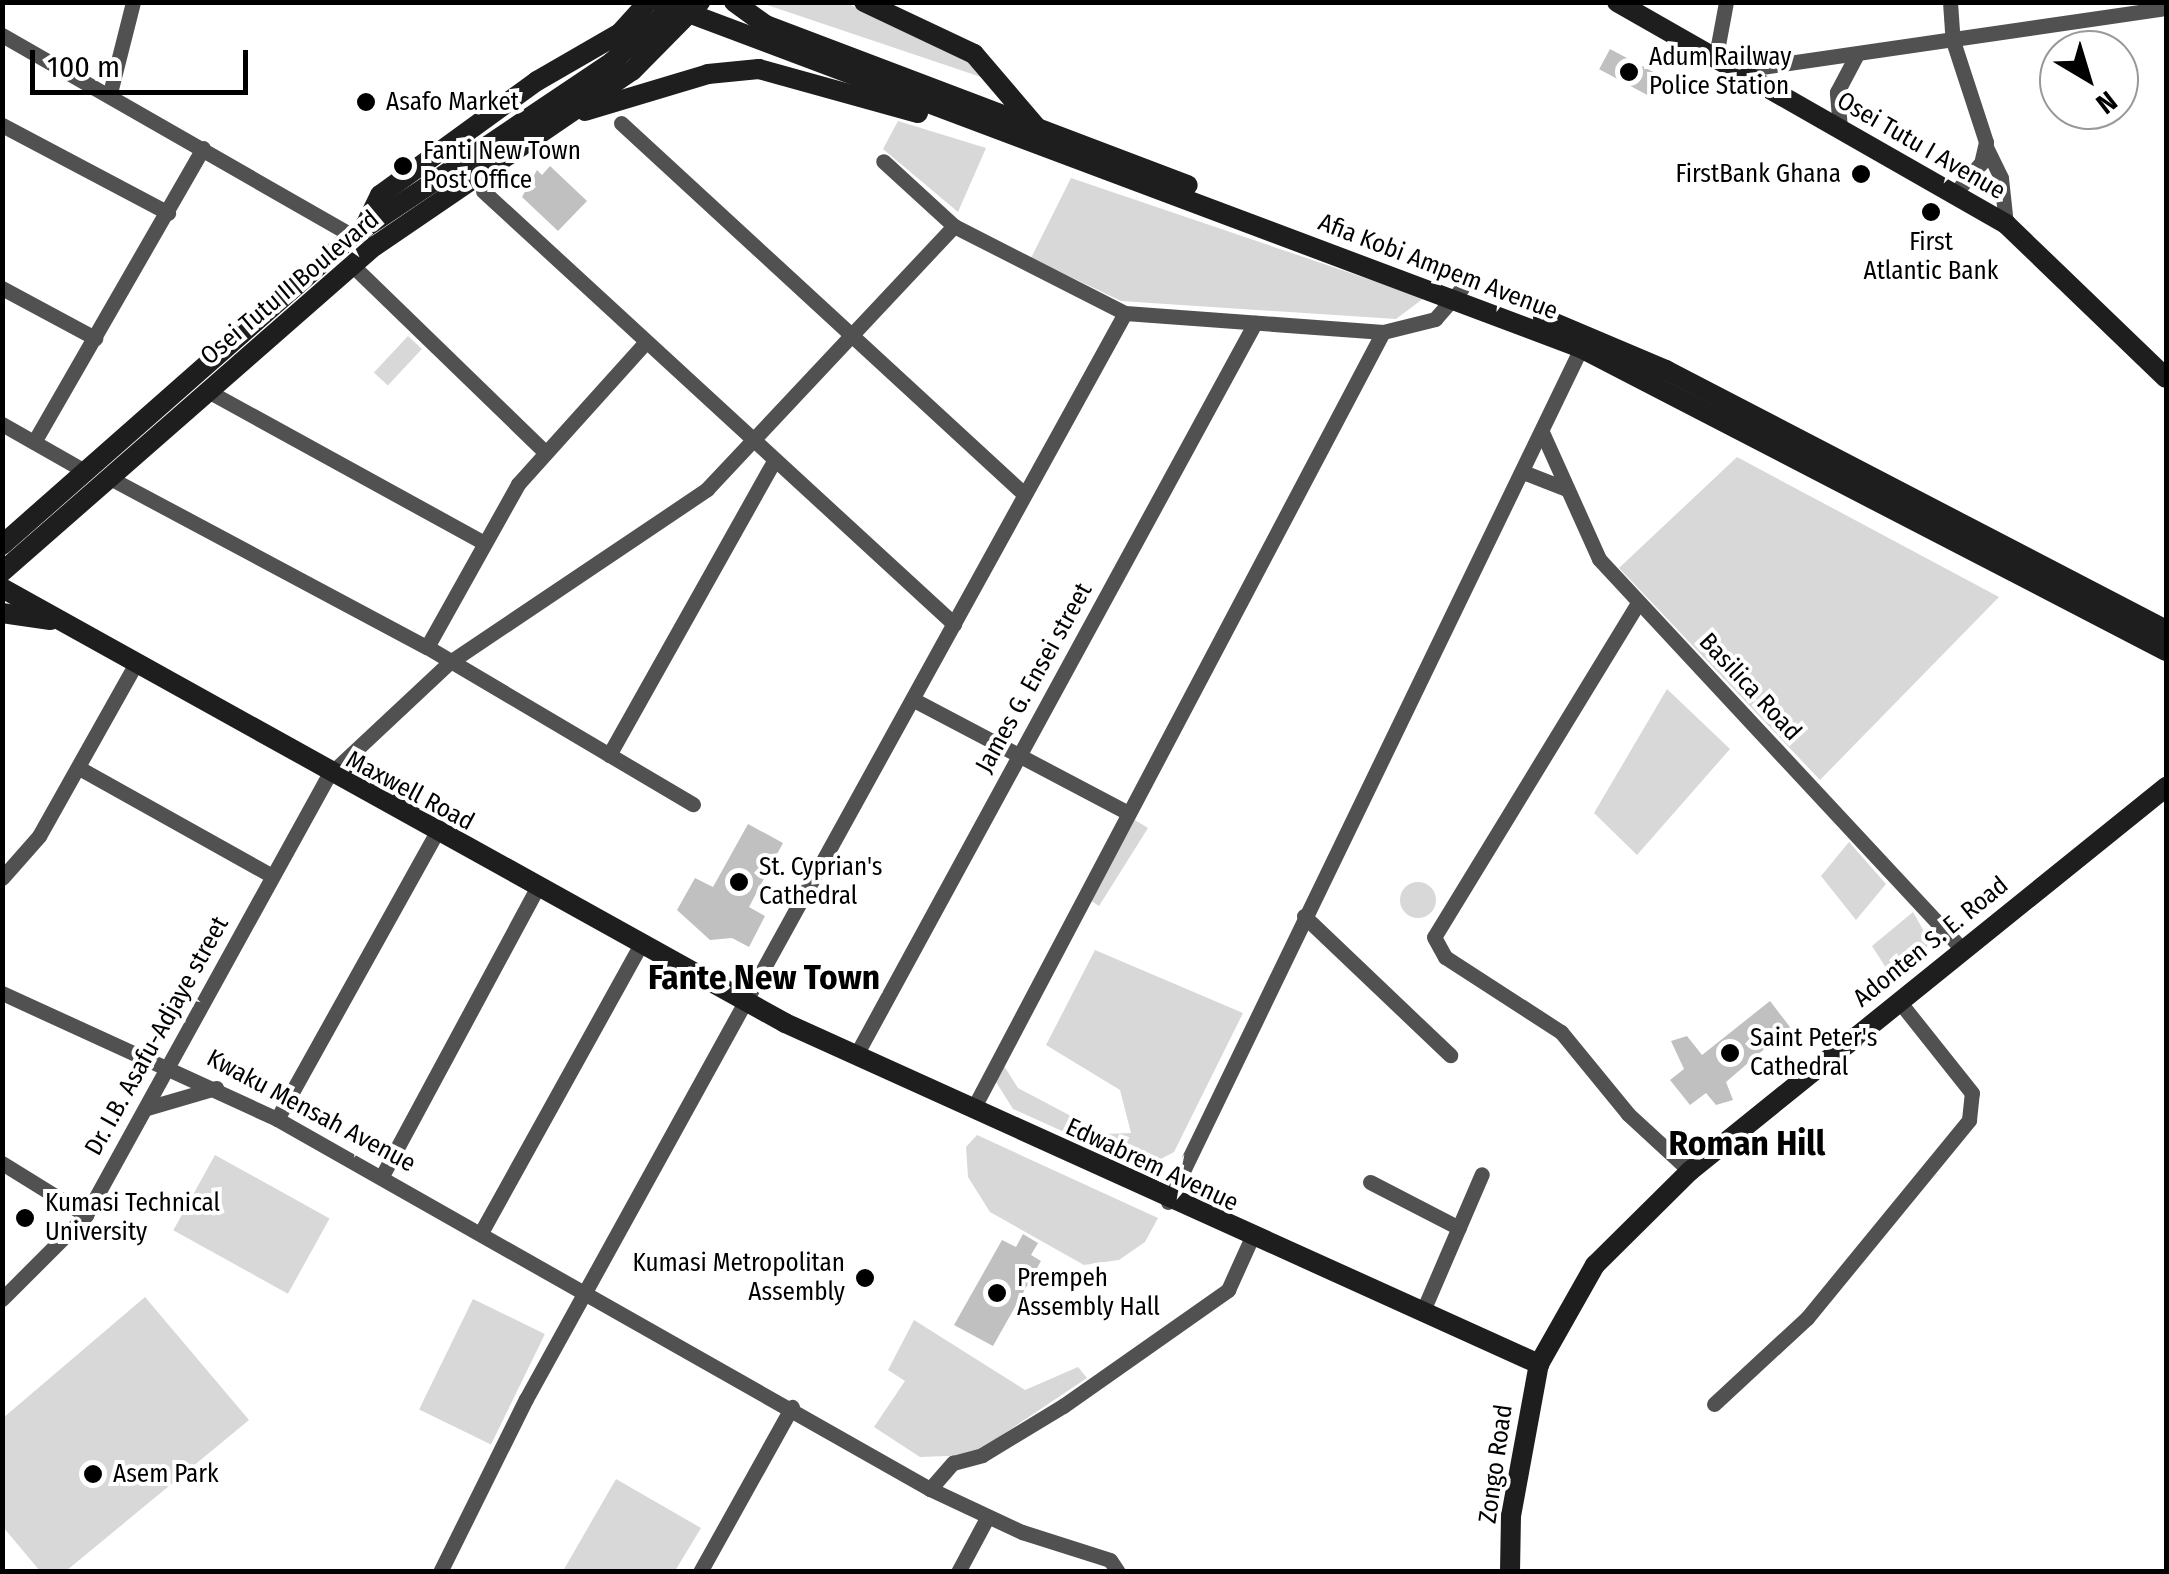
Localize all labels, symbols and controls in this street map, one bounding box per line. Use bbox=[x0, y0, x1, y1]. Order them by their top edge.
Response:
scale bar bbox=[35, 30, 252, 92]
north arrow bbox=[2039, 30, 2139, 130]
place label: Adum Railway Police Station bbox=[1649, 43, 1791, 102]
text: 100 m bbox=[47, 49, 120, 85]
marker: Adum Railway Police Station bbox=[1618, 61, 1640, 83]
text: N bbox=[2090, 84, 2123, 121]
street label: Osei Tutu I Avenue bbox=[1832, 86, 2010, 206]
place label: Asafo Market bbox=[386, 87, 519, 117]
marker: Asafo Market bbox=[355, 91, 377, 113]
place label: Fanti New Town Post Office bbox=[423, 137, 581, 196]
marker: Fanti New Town Post Office bbox=[392, 155, 414, 177]
place label: FirstBank Ghana bbox=[1676, 159, 1841, 189]
marker: FirstBank Ghana bbox=[1850, 163, 1872, 185]
marker: First Atlantic Bank bbox=[1920, 201, 1942, 223]
street label: Osei Tutu II Boulevard bbox=[195, 205, 385, 371]
street label: Afia Kobi Ampem Avenue bbox=[1314, 207, 1562, 327]
place label: First Atlantic Bank bbox=[1864, 228, 1998, 287]
street label: James G. Ensei street bbox=[969, 578, 1099, 778]
street label: Basilica Road bbox=[1693, 627, 1807, 747]
street label: Maxwell Road bbox=[341, 745, 479, 837]
place label: St. Cyprian's Cathedral bbox=[759, 853, 882, 912]
street label: Adonten S. E. Road bbox=[1848, 870, 2014, 1014]
marker: St. Cyprian's Cathedral bbox=[728, 871, 750, 893]
street label: Dr. I.B. Asafu-Adjaye street bbox=[79, 911, 235, 1161]
district label: Fante New Town bbox=[648, 956, 880, 998]
place label: Saint Peter's Cathedral bbox=[1750, 1024, 1877, 1083]
marker: Saint Peter's Cathedral bbox=[1719, 1042, 1741, 1064]
street label: Kwaku Mensah Avenue bbox=[202, 1043, 420, 1179]
street label: Edwabrem Avenue bbox=[1061, 1112, 1243, 1218]
district label: Roman Hill bbox=[1669, 1122, 1825, 1164]
place label: Kumasi Technical University bbox=[45, 1189, 220, 1248]
marker: Kumasi Technical University bbox=[14, 1207, 36, 1229]
place label: Kumasi Metropolitan Assembly bbox=[633, 1249, 845, 1308]
place label: Prempeh Assembly Hall bbox=[1017, 1264, 1160, 1323]
marker: Kumasi Metropolitan Assembly bbox=[854, 1267, 876, 1289]
marker: Prempeh Assembly Hall bbox=[986, 1282, 1008, 1304]
street label: Zongo Road bbox=[1473, 1403, 1519, 1525]
place label: Asem Park bbox=[113, 1459, 219, 1489]
marker: Asem Park bbox=[82, 1463, 104, 1485]

